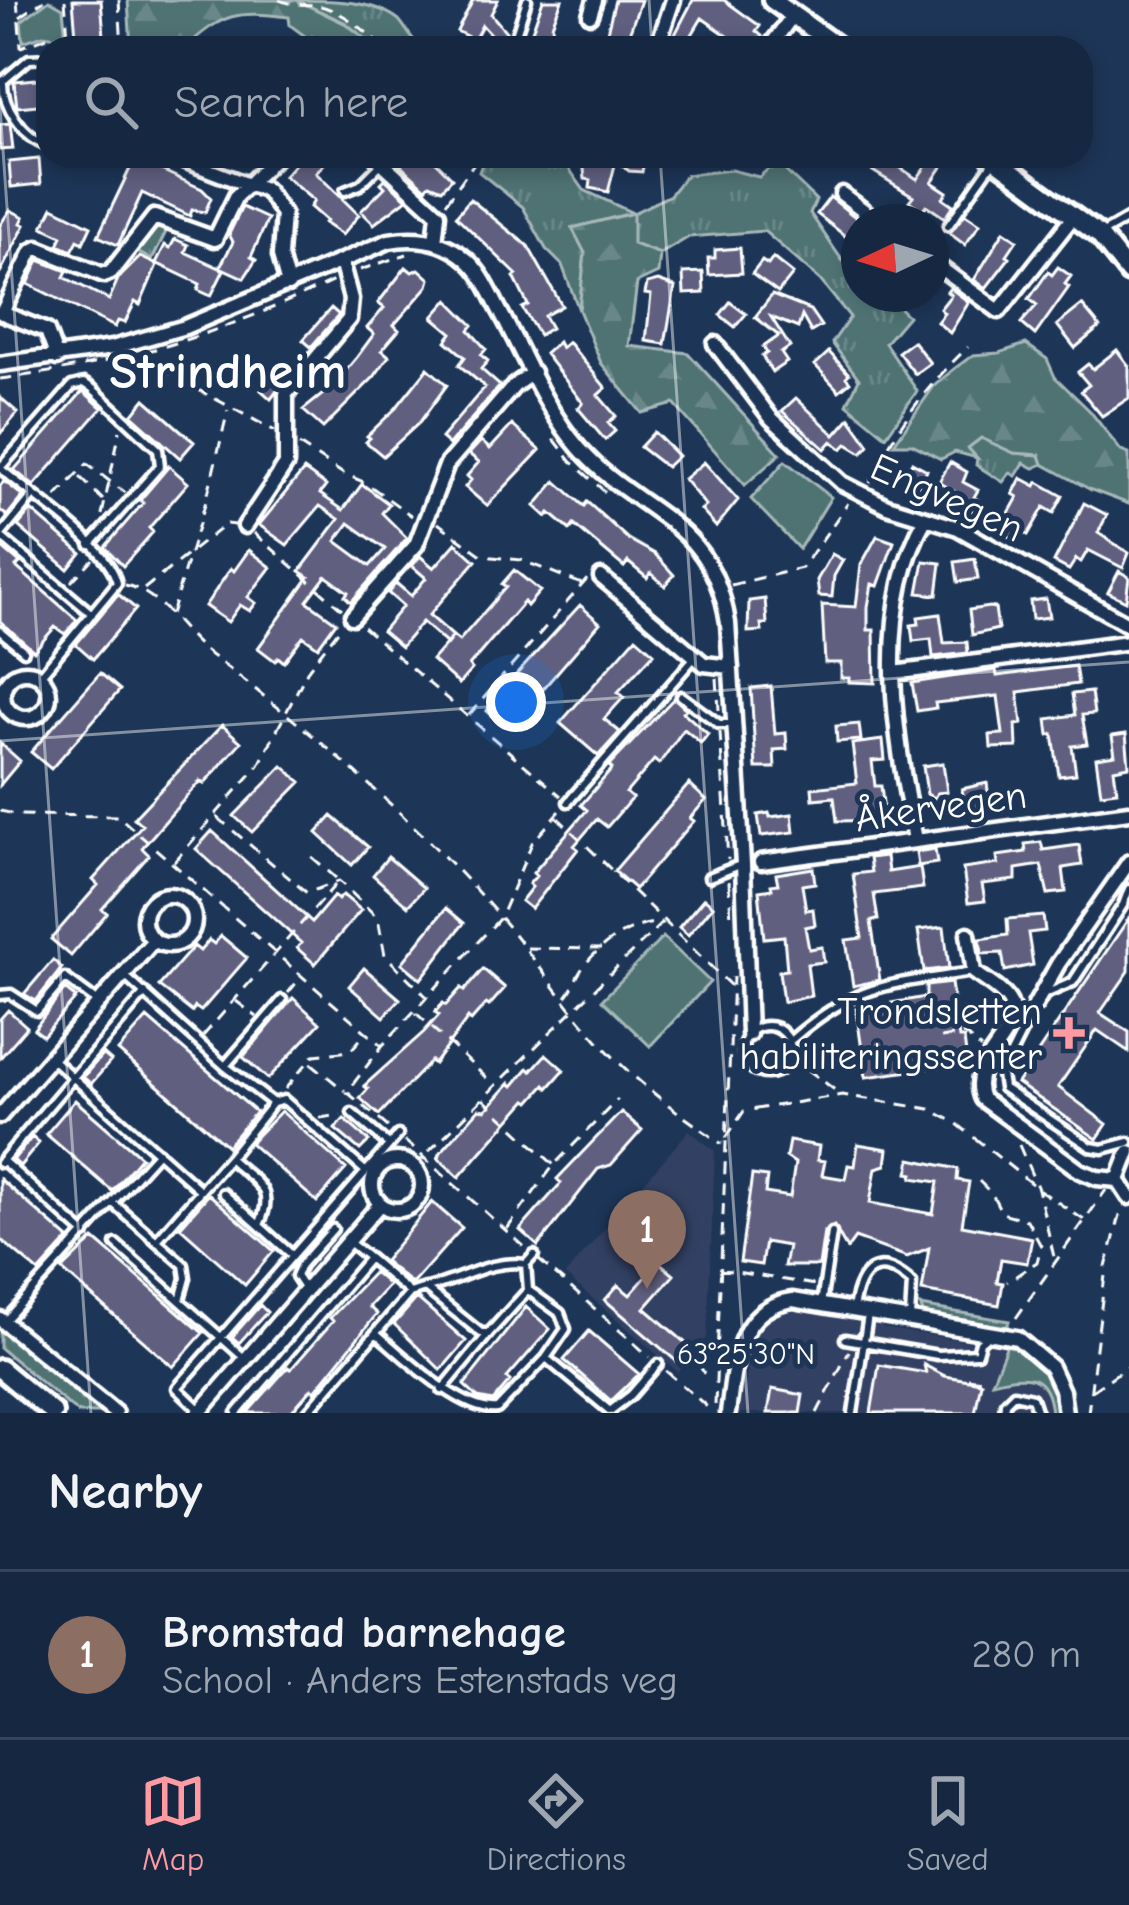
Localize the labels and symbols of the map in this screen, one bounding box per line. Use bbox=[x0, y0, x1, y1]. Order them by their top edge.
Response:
north arrow bbox=[841, 204, 949, 312]
district label: Strindheim bbox=[110, 342, 346, 401]
street label: Engvegen bbox=[864, 444, 1030, 552]
your location bbox=[486, 672, 546, 732]
street label: Åkervegen bbox=[852, 772, 1030, 841]
place label: Trondsletten habiliteringssenter bbox=[739, 989, 1043, 1079]
marker: Trondsletten habiliteringssenter bbox=[1053, 1017, 1085, 1049]
pin: 1 bbox=[608, 1190, 686, 1289]
text: 63°25'30"N bbox=[677, 1337, 815, 1372]

